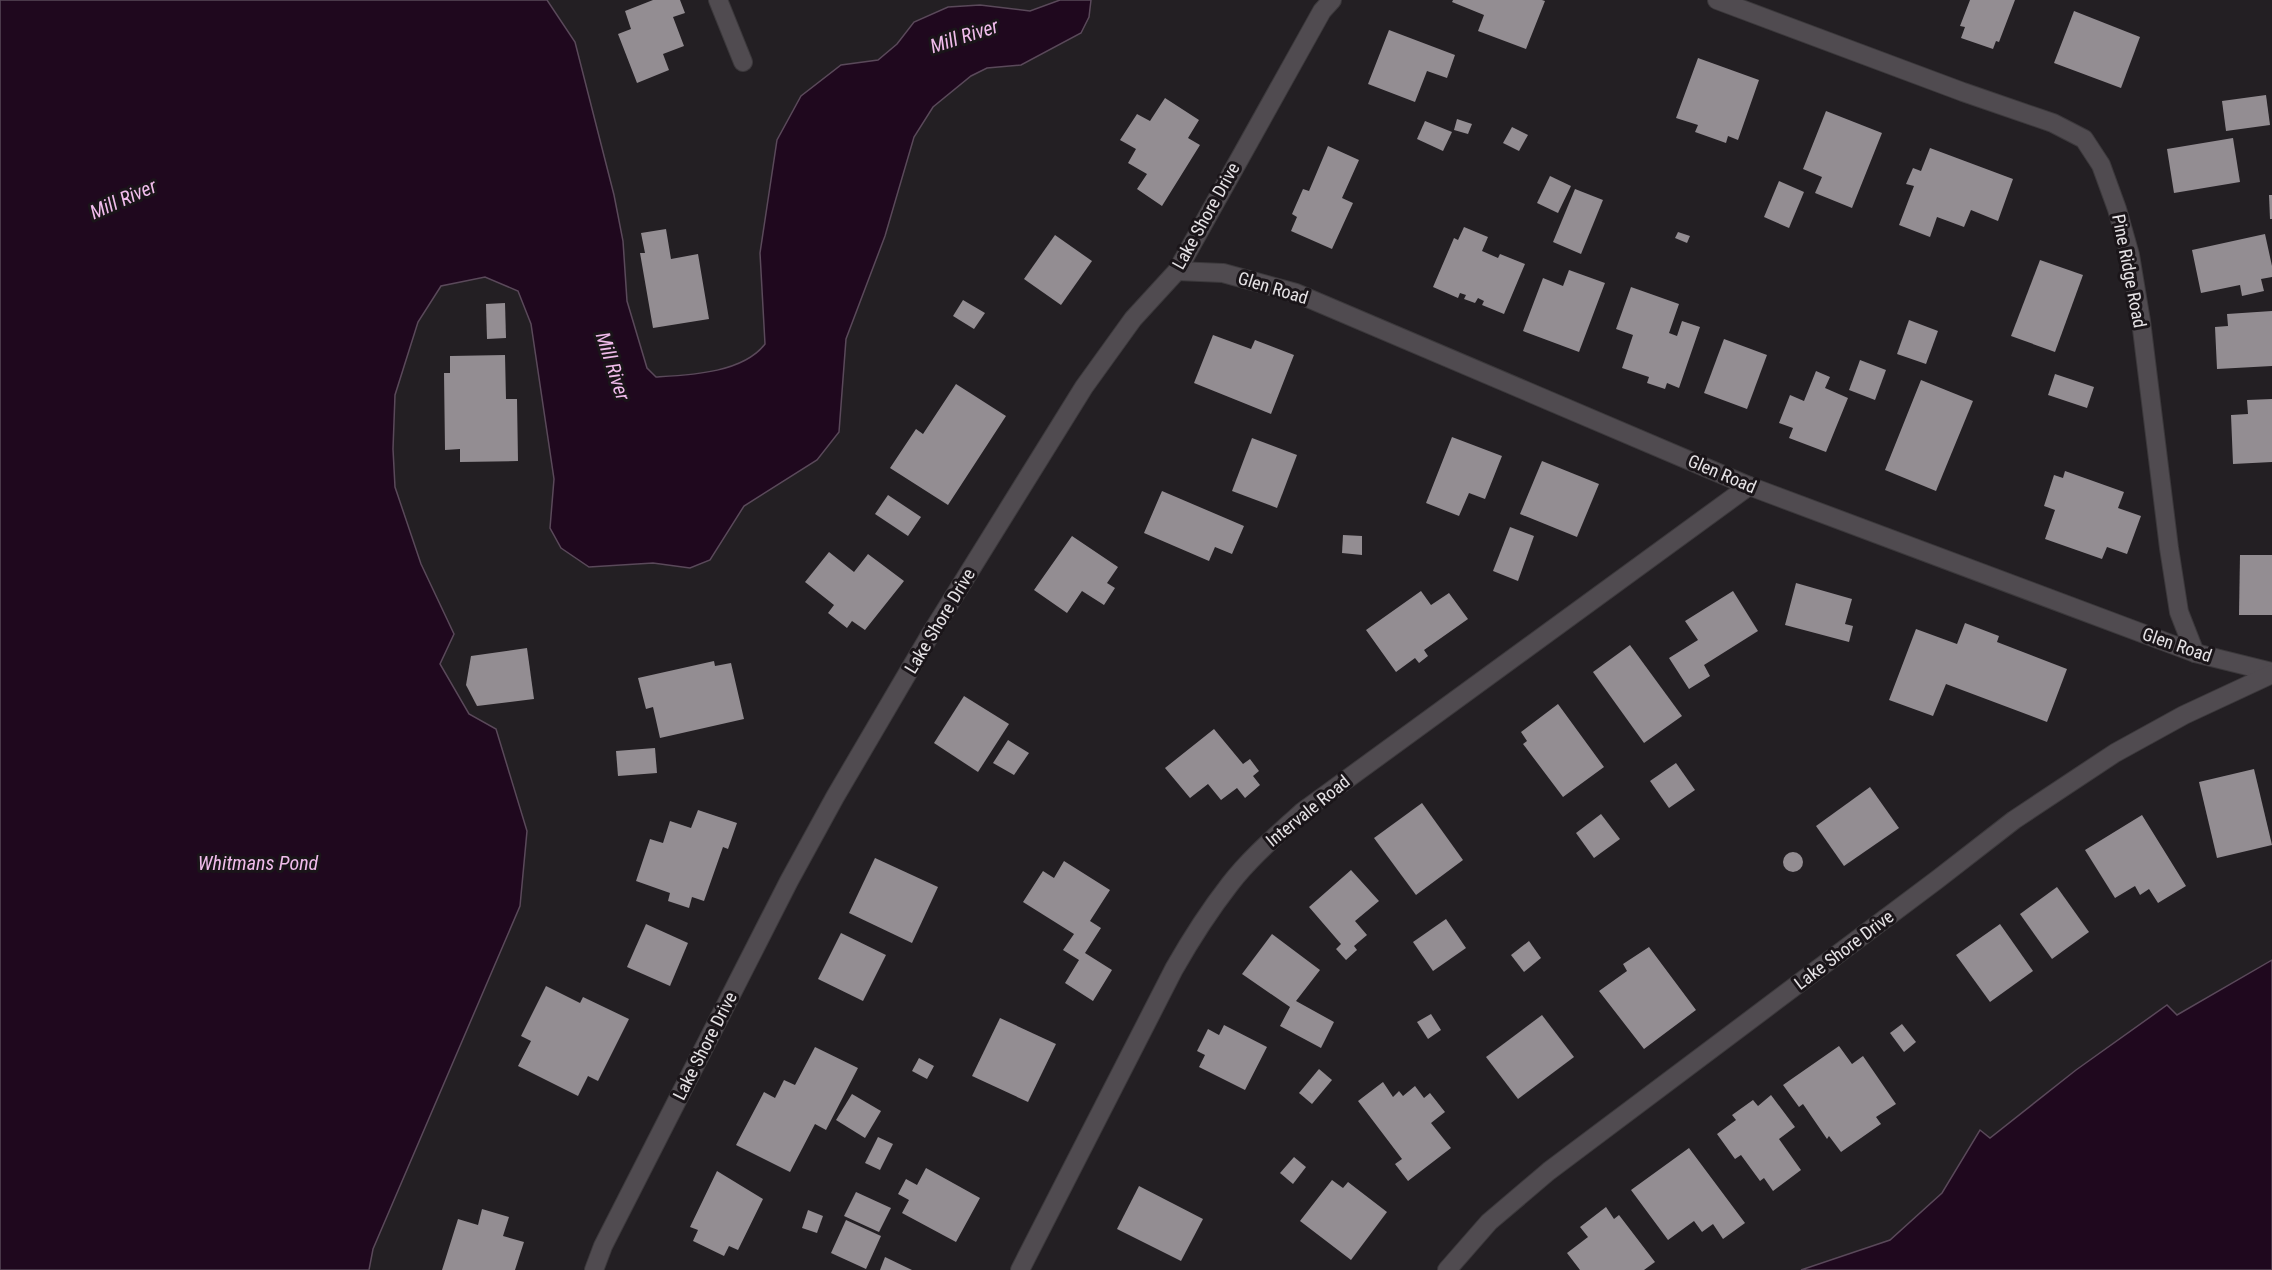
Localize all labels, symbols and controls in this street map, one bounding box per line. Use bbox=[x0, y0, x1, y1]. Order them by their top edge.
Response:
water label: Mill River bbox=[927, 13, 1002, 58]
street label: Lake Shore Drive bbox=[1168, 159, 1243, 273]
water label: Mill River bbox=[86, 173, 161, 224]
street label: Pine Ridge Road bbox=[2108, 212, 2151, 330]
street label: Glen Road bbox=[1236, 267, 1311, 308]
water label: Mill River bbox=[591, 329, 636, 404]
street label: Glen Road bbox=[1685, 450, 1760, 497]
street label: Lake Shore Drive bbox=[900, 565, 979, 677]
street label: Glen Road bbox=[2140, 623, 2215, 666]
street label: Intervale Road bbox=[1262, 770, 1354, 851]
water label: Whitmans Pond bbox=[198, 851, 319, 875]
street label: Lake Shore Drive bbox=[1790, 906, 1897, 994]
street label: Lake Shore Drive bbox=[668, 988, 741, 1103]

